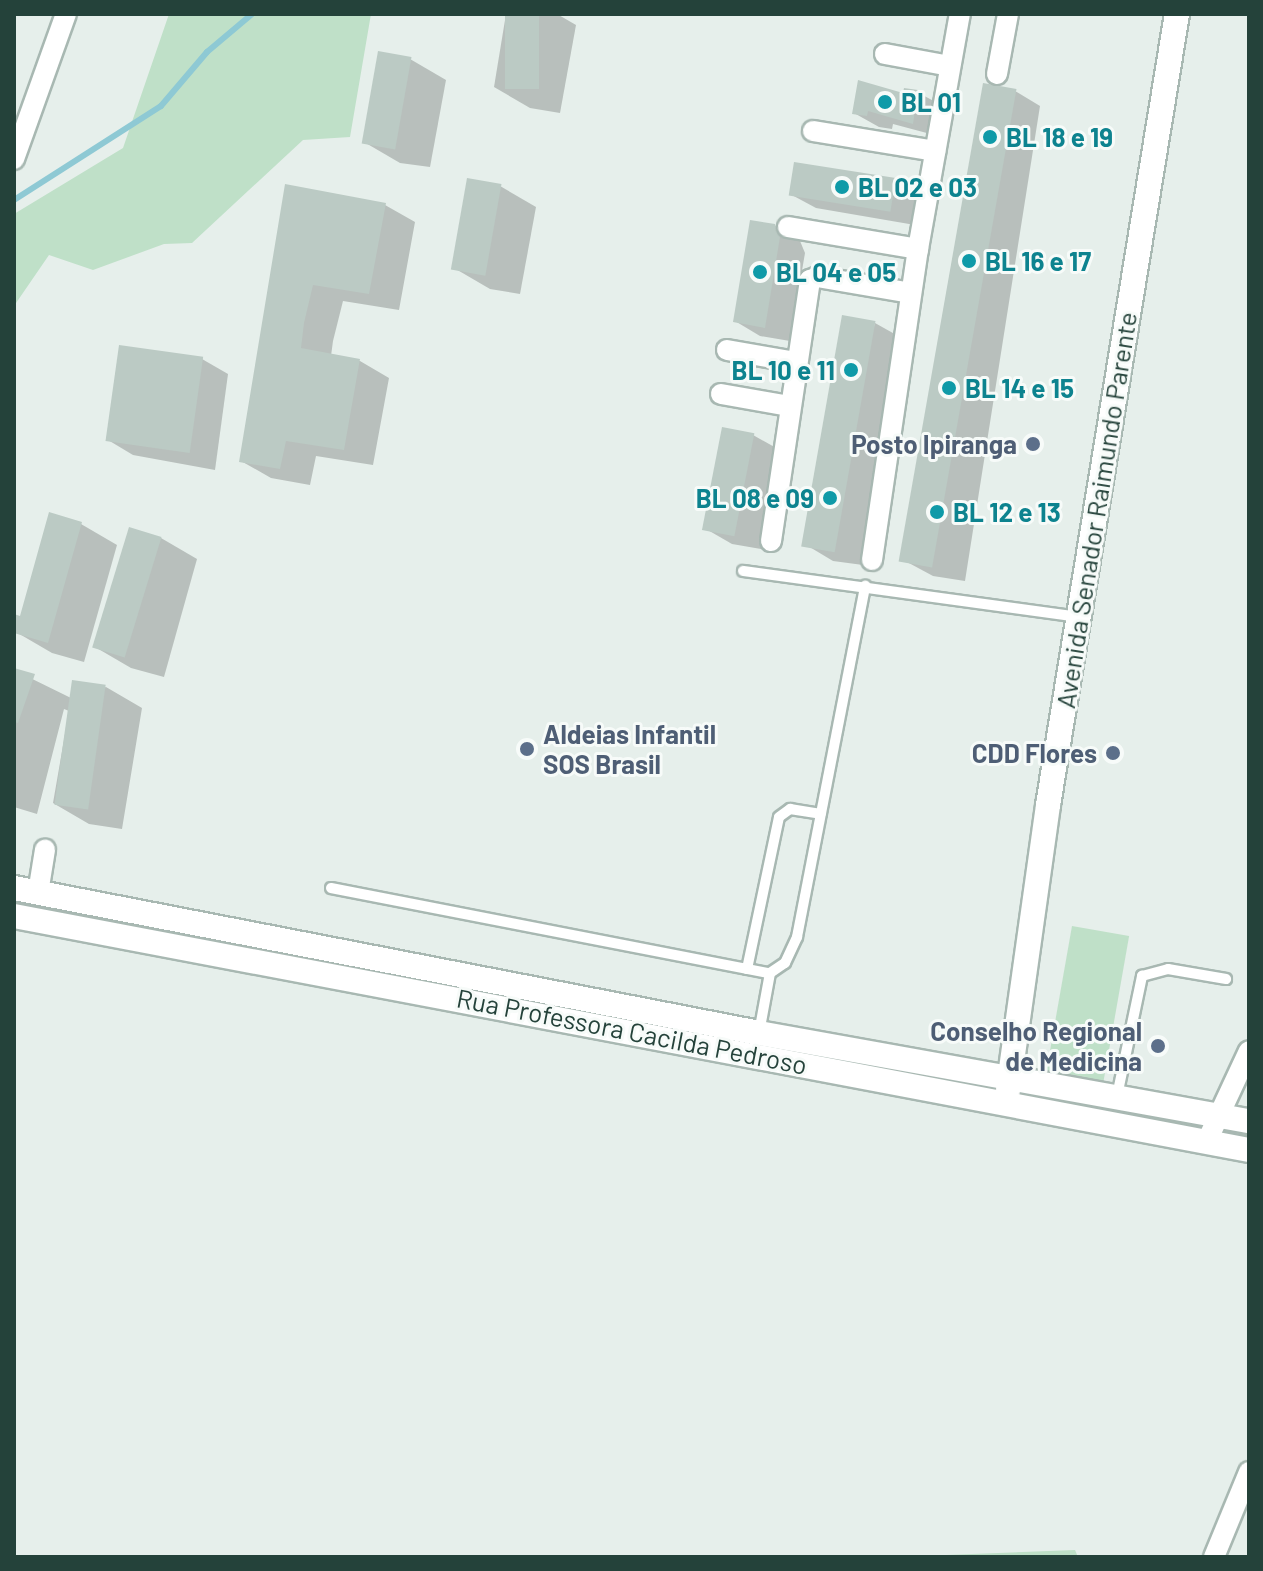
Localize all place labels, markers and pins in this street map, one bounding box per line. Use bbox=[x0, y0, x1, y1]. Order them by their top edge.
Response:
place label: BL 01 bbox=[901, 86, 961, 118]
marker: BL 01 bbox=[876, 93, 894, 111]
place label: BL 18 e 19 bbox=[1006, 121, 1113, 153]
marker: BL 18 e 19 bbox=[981, 128, 999, 146]
place label: BL 02 e 03 bbox=[858, 171, 977, 203]
marker: BL 02 e 03 bbox=[833, 178, 851, 196]
place label: BL 16 e 17 bbox=[985, 245, 1091, 277]
marker: BL 16 e 17 bbox=[960, 252, 978, 270]
place label: BL 04 e 05 bbox=[776, 256, 896, 288]
marker: BL 04 e 05 bbox=[751, 263, 769, 281]
place label: BL 10 e 11 bbox=[732, 354, 835, 386]
marker: BL 10 e 11 bbox=[842, 361, 860, 379]
place label: BL 14 e 15 bbox=[965, 372, 1074, 404]
marker: BL 14 e 15 bbox=[940, 379, 958, 397]
place label: Posto Ipiranga bbox=[851, 428, 1017, 460]
marker: Posto Ipiranga bbox=[1024, 435, 1042, 453]
place label: BL 08 e 09 bbox=[696, 482, 814, 514]
marker: BL 08 e 09 bbox=[821, 489, 839, 507]
place label: BL 12 e 13 bbox=[953, 496, 1061, 528]
marker: BL 12 e 13 bbox=[928, 503, 946, 521]
place label: Aldeias Infantil SOS Brasil bbox=[543, 718, 716, 780]
place label: CDD Flores bbox=[972, 737, 1097, 769]
marker: Aldeias Infantil SOS Brasil bbox=[518, 740, 536, 758]
marker: CDD Flores bbox=[1104, 744, 1122, 762]
place label: Conselho Regional de Medicina bbox=[930, 1015, 1142, 1076]
marker: Conselho Regional de Medicina bbox=[1149, 1037, 1167, 1055]

